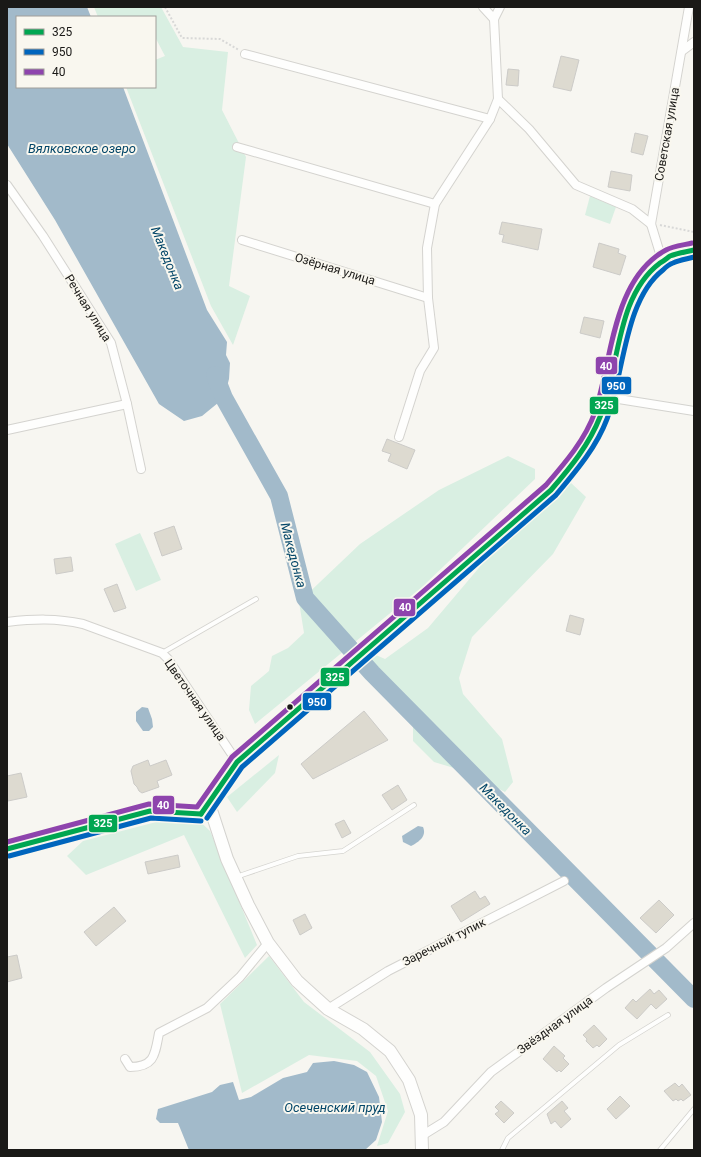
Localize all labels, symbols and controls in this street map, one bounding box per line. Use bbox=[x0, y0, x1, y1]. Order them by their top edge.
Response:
legend bbox=[16, 16, 156, 88]
text: 325 bbox=[52, 25, 72, 39]
text: 950 bbox=[52, 45, 72, 59]
text: 40 bbox=[52, 65, 66, 79]
street label: Советская улица bbox=[652, 86, 682, 182]
water label: Вялковское озеро bbox=[28, 141, 136, 156]
water label: Македонка bbox=[148, 224, 187, 292]
street label: Озёрная улица bbox=[293, 250, 377, 288]
street label: Речная улица bbox=[62, 272, 114, 344]
line badge: 40 bbox=[595, 356, 618, 375]
text: 40 bbox=[600, 360, 612, 373]
line badge: 950 bbox=[601, 376, 632, 395]
text: 950 bbox=[607, 380, 625, 393]
line badge: 325 bbox=[589, 396, 619, 415]
text: 325 bbox=[595, 399, 613, 412]
water label: Македонка bbox=[278, 521, 309, 590]
line badge: 40 bbox=[393, 598, 416, 617]
text: 40 bbox=[399, 601, 411, 614]
street label: Цветочная улица bbox=[162, 656, 228, 744]
line badge: 325 bbox=[320, 667, 350, 687]
text: 325 bbox=[326, 671, 344, 684]
line badge: 950 bbox=[302, 692, 332, 711]
text: 950 bbox=[308, 696, 326, 709]
unlabelled marker bbox=[285, 702, 295, 712]
water label: Македонка bbox=[477, 780, 535, 838]
line badge: 40 bbox=[152, 795, 175, 815]
text: 40 bbox=[157, 799, 169, 812]
line badge: 325 bbox=[88, 814, 118, 833]
text: 325 bbox=[94, 817, 112, 830]
street label: Заречный тупик bbox=[400, 915, 488, 969]
street label: Звёздная улица bbox=[515, 993, 595, 1057]
water label: Осеченский пруд bbox=[284, 1100, 386, 1115]

